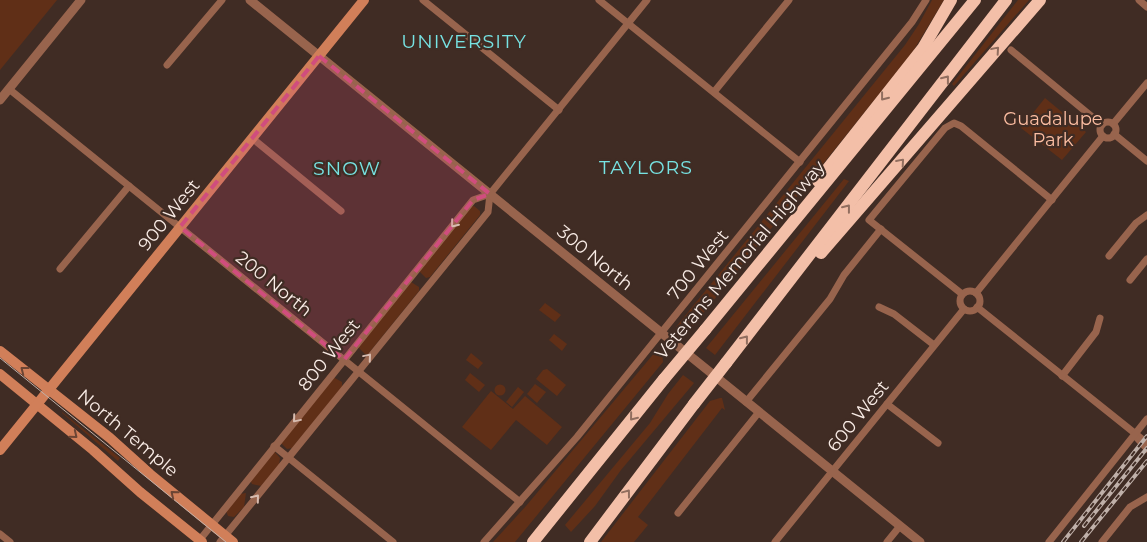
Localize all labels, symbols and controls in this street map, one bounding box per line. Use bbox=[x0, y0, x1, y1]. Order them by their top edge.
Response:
district label: UNIVERSITY bbox=[401, 30, 527, 53]
one-way arrow bbox=[991, 47, 1000, 56]
one-way arrow bbox=[940, 76, 948, 85]
one-way arrow bbox=[881, 91, 889, 100]
park label: Guadalupe Park bbox=[1003, 108, 1103, 151]
district label: TAYLORS bbox=[599, 156, 693, 179]
street label: Veterans Memorial Highway bbox=[650, 156, 830, 364]
district label: SNOW bbox=[313, 157, 381, 180]
one-way arrow bbox=[895, 158, 904, 167]
street label: 900 West bbox=[134, 175, 204, 255]
one-way arrow bbox=[841, 205, 849, 214]
one-way arrow bbox=[451, 219, 460, 228]
street label: 300 North bbox=[552, 221, 638, 295]
street label: 700 West bbox=[663, 225, 733, 305]
street label: 200 North bbox=[231, 247, 317, 321]
street label: 800 West bbox=[293, 315, 365, 395]
one-way arrow bbox=[739, 336, 748, 345]
one-way arrow bbox=[363, 353, 372, 362]
one-way arrow bbox=[21, 366, 30, 375]
street label: 600 West bbox=[823, 376, 893, 456]
street label: North Temple bbox=[73, 384, 183, 482]
one-way arrow bbox=[631, 411, 639, 420]
one-way arrow bbox=[293, 413, 302, 422]
one-way arrow bbox=[69, 429, 78, 438]
one-way arrow bbox=[621, 489, 630, 499]
one-way arrow bbox=[171, 490, 180, 499]
one-way arrow bbox=[251, 494, 260, 503]

